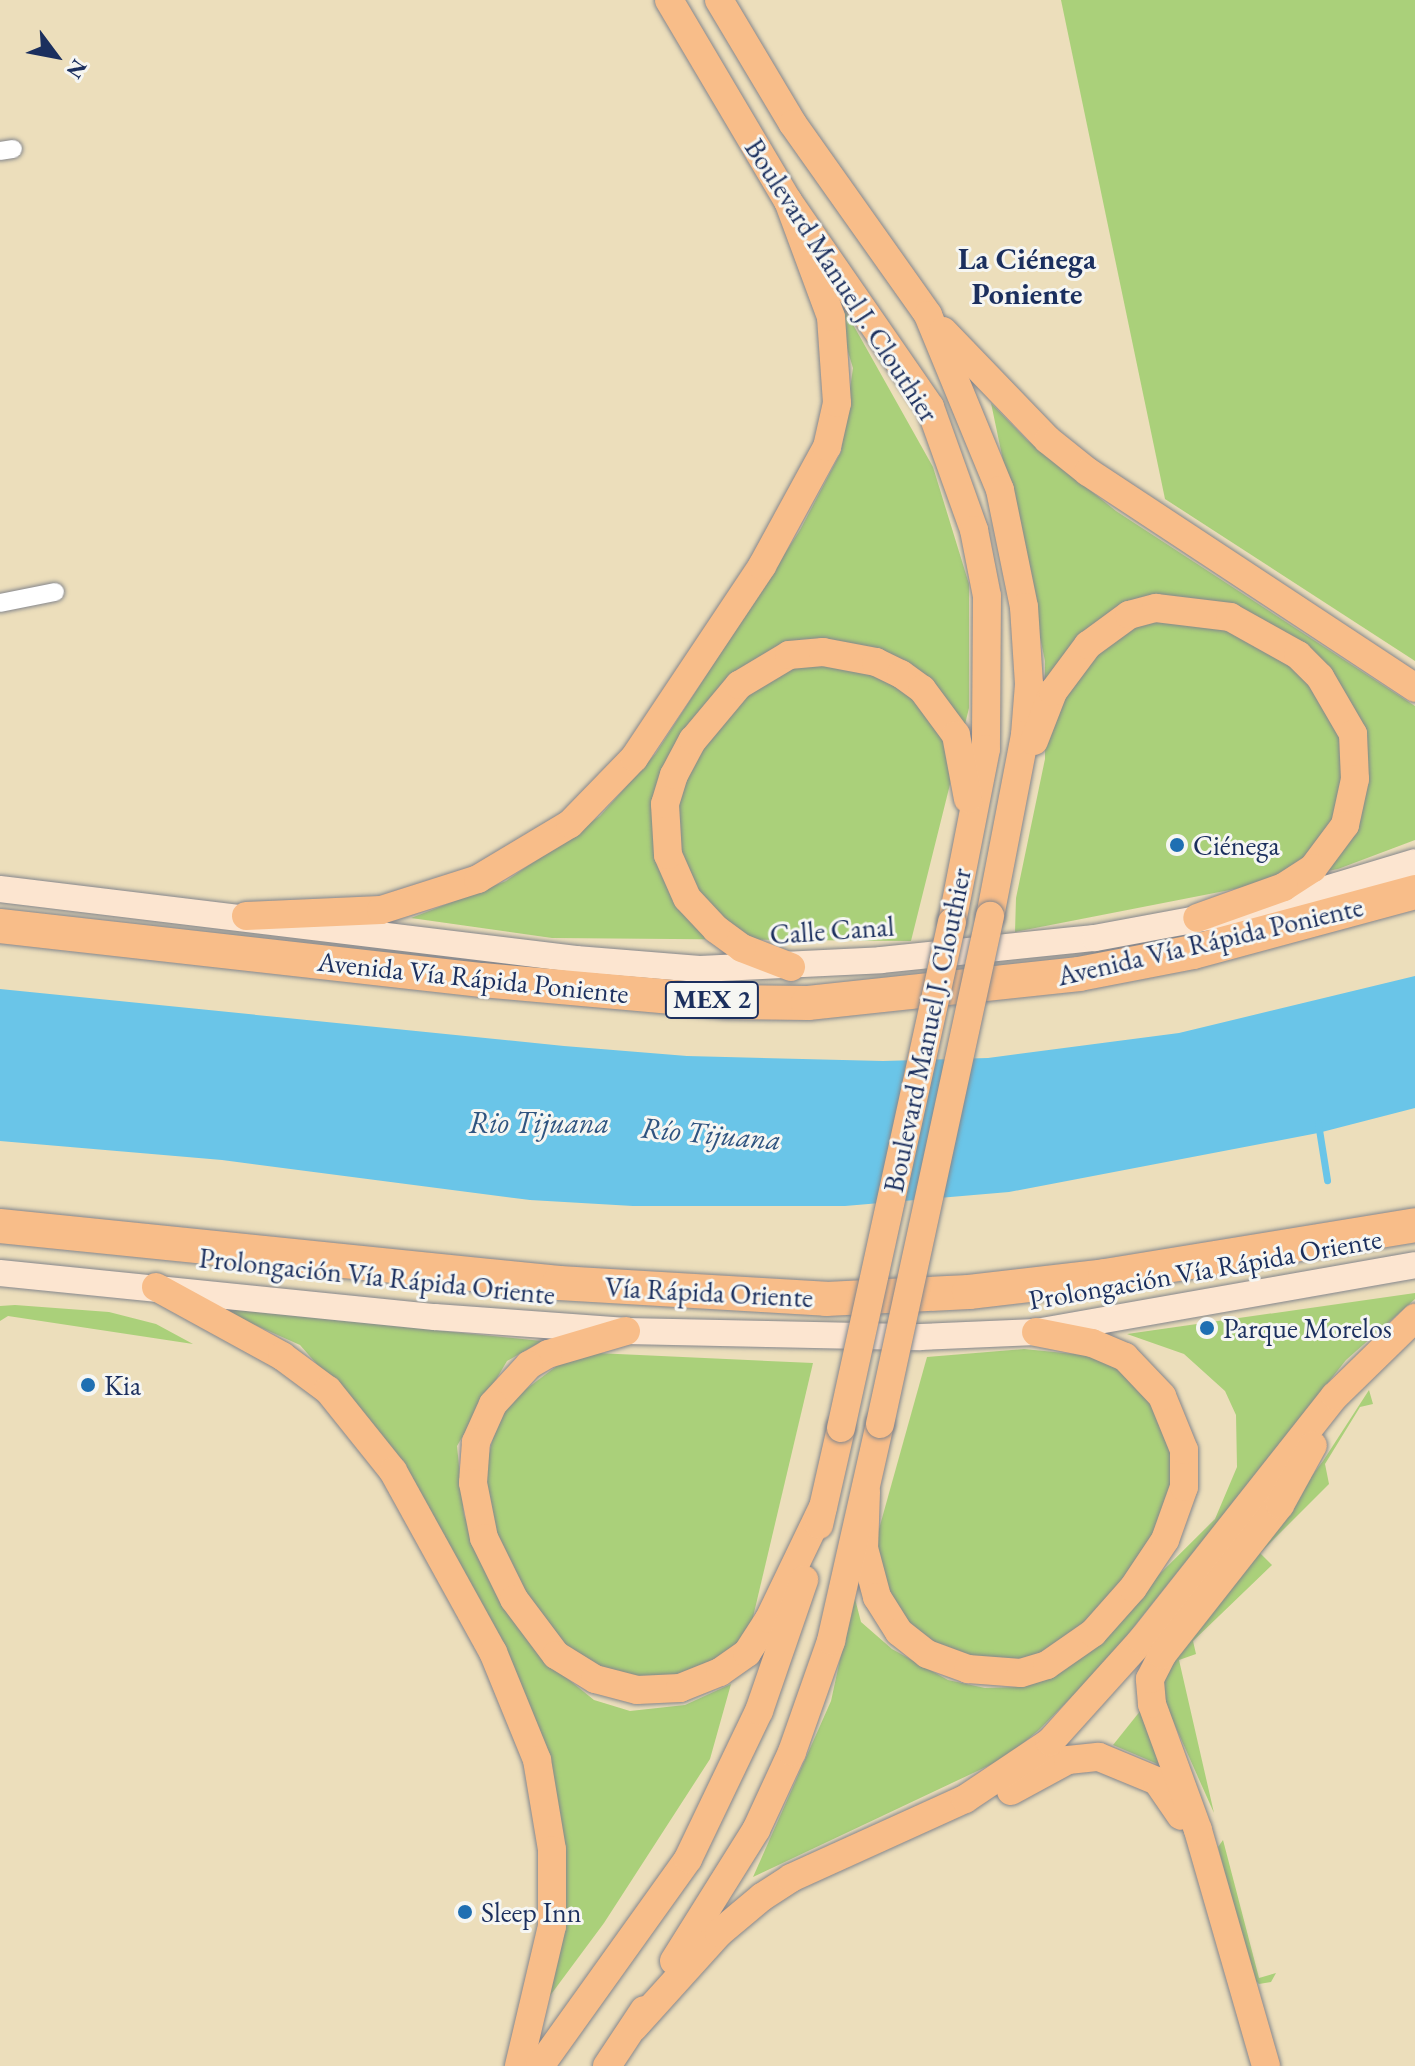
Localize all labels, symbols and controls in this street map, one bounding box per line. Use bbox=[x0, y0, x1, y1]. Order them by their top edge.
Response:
north arrow bbox=[16, 16, 96, 96]
text: N bbox=[60, 54, 94, 84]
street label: Boulevard Manuel J. Clouthier bbox=[738, 132, 946, 428]
district label: La Ciénega Poniente bbox=[958, 241, 1096, 312]
place label: Ciénega bbox=[1193, 828, 1280, 862]
marker: Ciénega bbox=[1168, 836, 1186, 854]
street label: Boulevard Manuel J. Clouthier bbox=[876, 865, 978, 1195]
street label: Avenida Vía Rápida Poniente bbox=[1054, 889, 1366, 993]
street label: Calle Canal bbox=[769, 909, 895, 951]
street label: Avenida Vía Rápida Poniente bbox=[316, 944, 630, 1010]
road number: MEX 2 bbox=[664, 978, 760, 1022]
water label: Rio Tijuana bbox=[469, 1105, 609, 1141]
water label: Río Tijuana bbox=[639, 1110, 783, 1158]
street label: Prolongación Vía Rápida Oriente bbox=[1026, 1221, 1384, 1317]
street label: Prolongación Vía Rápida Oriente bbox=[197, 1241, 557, 1311]
street label: Vía Rápida Oriente bbox=[604, 1270, 814, 1314]
place label: Parque Morelos bbox=[1223, 1311, 1392, 1345]
marker: Parque Morelos bbox=[1198, 1319, 1216, 1337]
place label: Kia bbox=[104, 1368, 141, 1402]
marker: Kia bbox=[79, 1376, 97, 1394]
place label: Sleep Inn bbox=[481, 1895, 582, 1929]
marker: Sleep Inn bbox=[456, 1903, 474, 1921]

